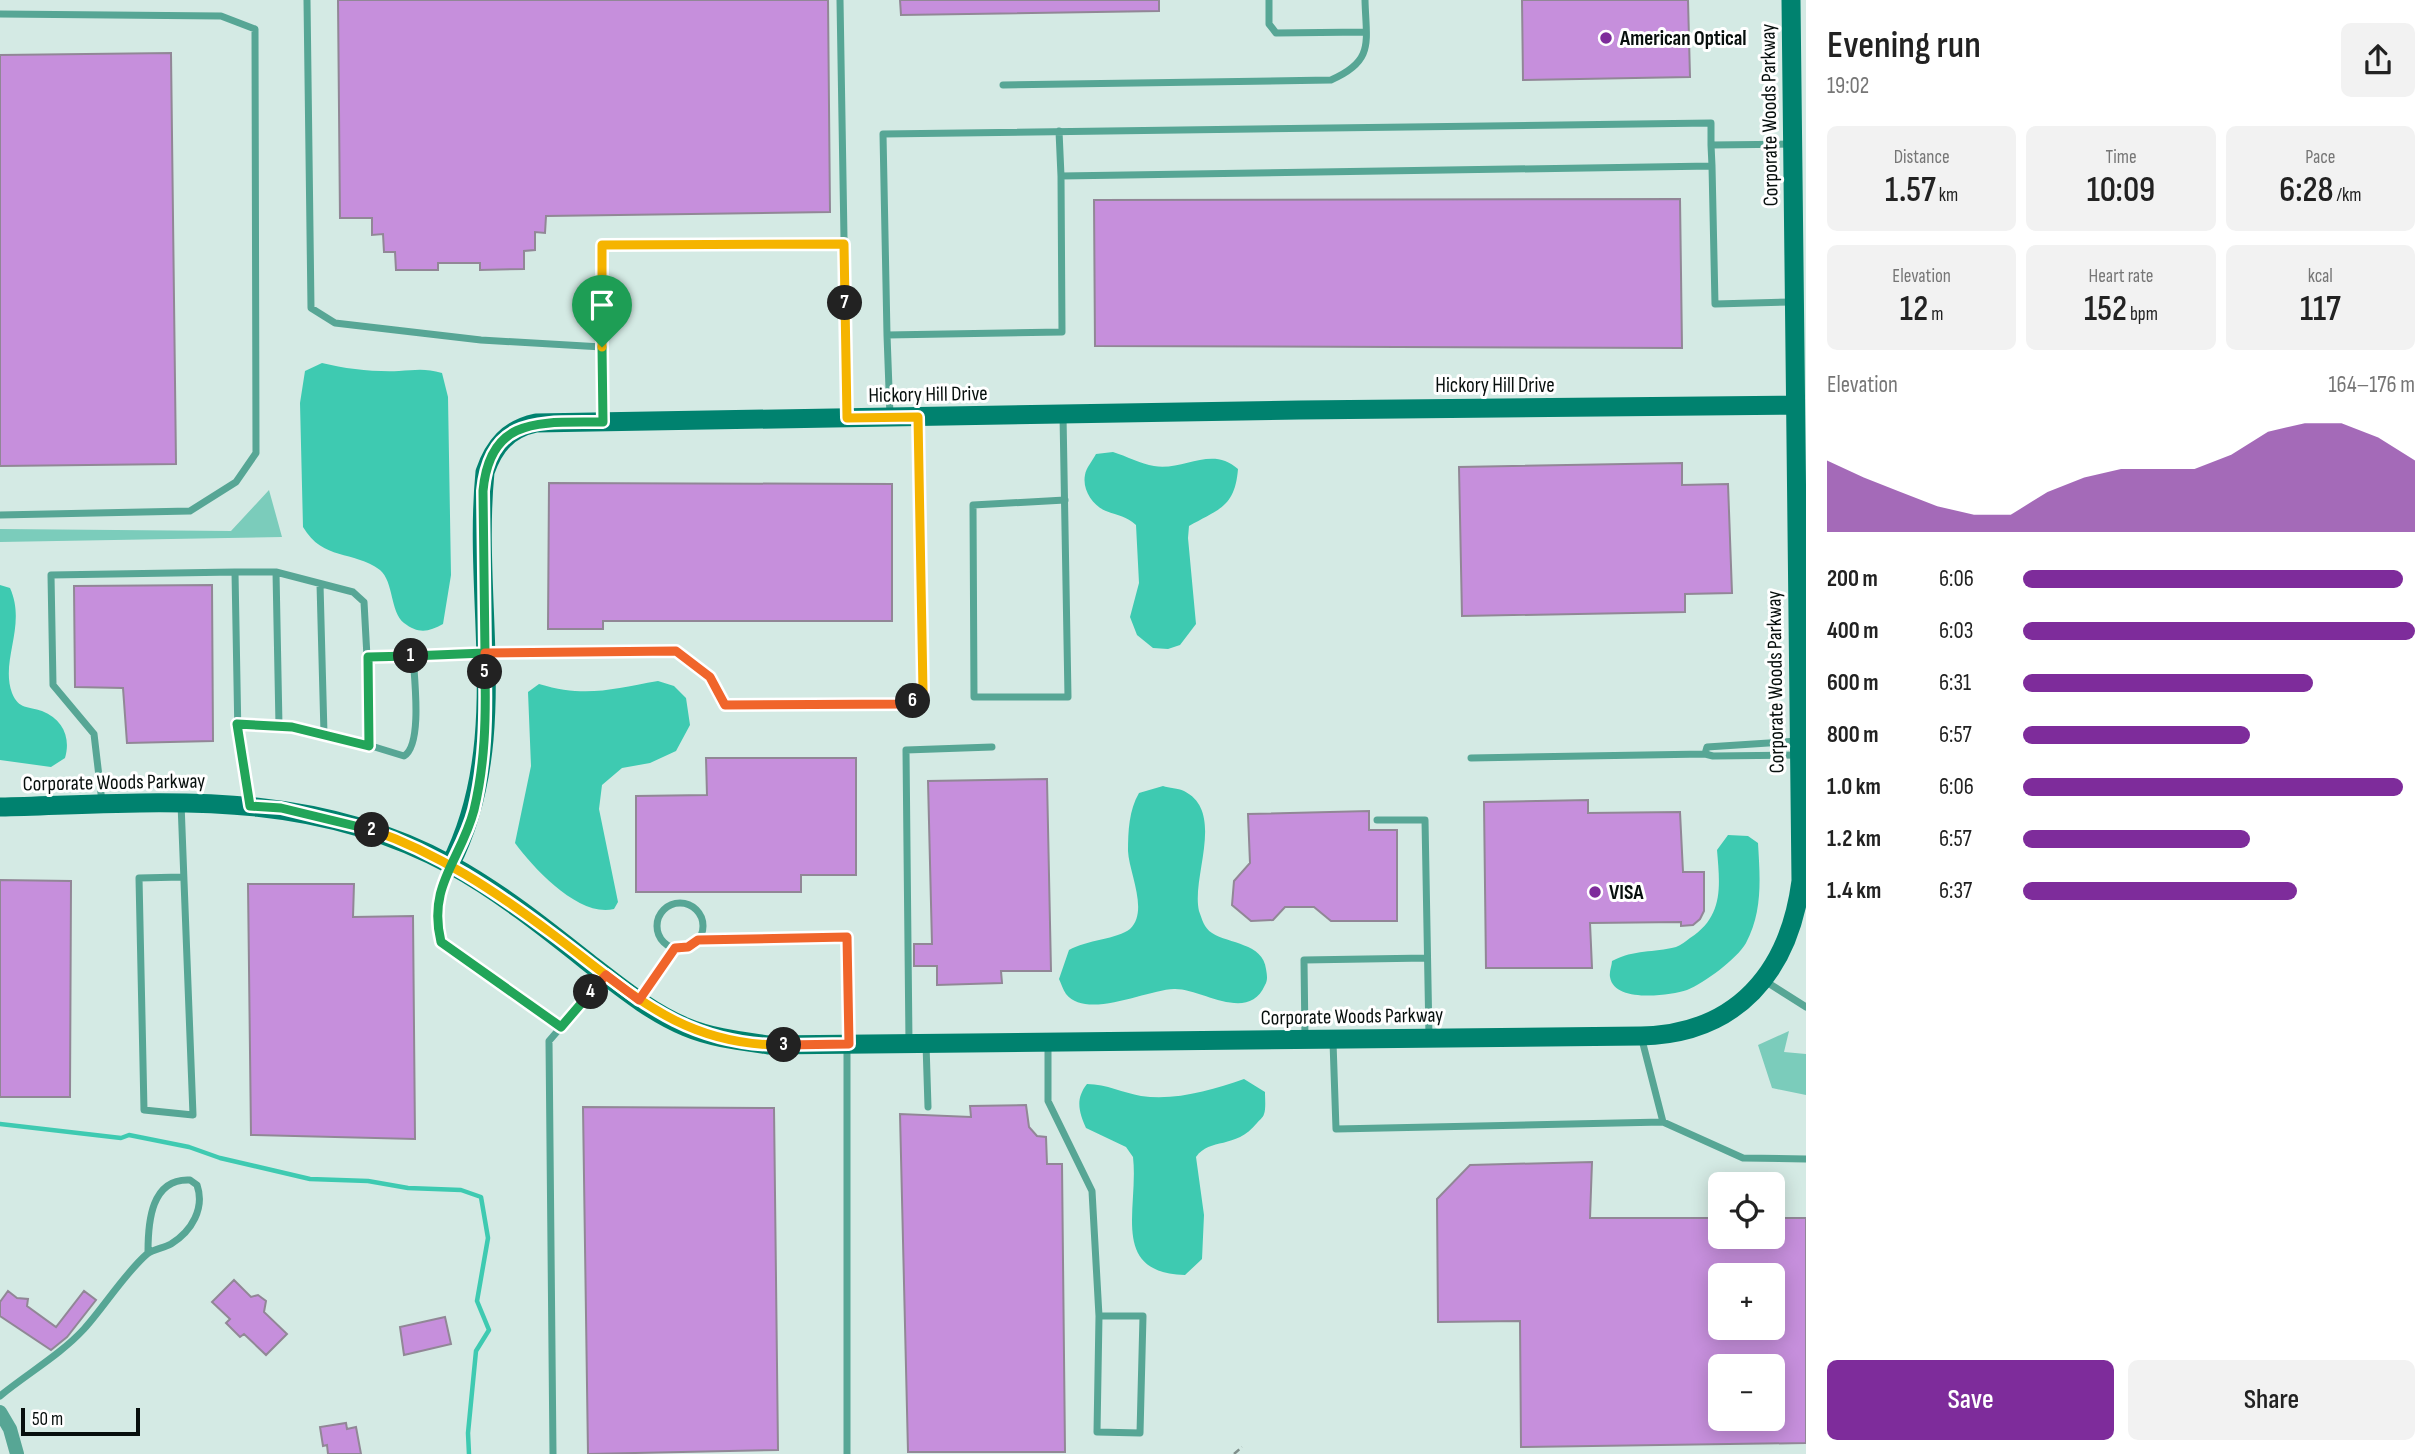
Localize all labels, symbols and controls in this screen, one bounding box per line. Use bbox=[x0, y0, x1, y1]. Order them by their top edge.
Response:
street label: Corporate Woods Parkway bbox=[1755, 23, 1784, 207]
text: Evening run bbox=[1827, 23, 1981, 68]
button: share bbox=[2341, 23, 2415, 97]
place label: American Optical bbox=[1619, 26, 1747, 51]
marker: American Optical bbox=[1598, 30, 1614, 46]
text: 19:02 bbox=[1827, 72, 1869, 100]
text: Distance bbox=[1894, 146, 1950, 169]
text: Time bbox=[2105, 146, 2137, 169]
text: Pace bbox=[2305, 146, 2335, 169]
text: 1.57 bbox=[1885, 169, 1936, 212]
text: 10:09 bbox=[2087, 169, 2155, 212]
text: 6:28 bbox=[2279, 169, 2334, 212]
text: km bbox=[1936, 184, 1958, 207]
text: /km bbox=[2334, 184, 2361, 207]
text: Elevation bbox=[1892, 265, 1951, 288]
text: Heart rate bbox=[2089, 265, 2153, 288]
text: kcal bbox=[2308, 265, 2333, 288]
pin bbox=[572, 275, 632, 347]
icon: arrive bbox=[583, 286, 621, 324]
pin: 7 bbox=[828, 286, 862, 320]
text: 12 bbox=[1900, 288, 1928, 331]
text: 152 bbox=[2084, 288, 2127, 331]
text: 117 bbox=[2300, 288, 2341, 331]
text: 7 bbox=[840, 291, 849, 314]
text: m bbox=[1928, 303, 1944, 326]
text: bpm bbox=[2127, 303, 2158, 326]
text: Elevation bbox=[1827, 371, 1898, 399]
text: 164–176 m bbox=[2328, 371, 2415, 399]
street label: Hickory Hill Drive bbox=[1435, 373, 1555, 398]
street label: Hickory Hill Drive bbox=[868, 381, 988, 408]
text: 200 m bbox=[1827, 565, 1878, 593]
text: 6:06 bbox=[1939, 565, 1974, 593]
street label: Corporate Woods Parkway bbox=[1761, 590, 1790, 774]
text: 400 m bbox=[1827, 617, 1878, 645]
text: 6:03 bbox=[1939, 617, 1973, 645]
pin: 1 bbox=[394, 638, 428, 674]
text: 1 bbox=[407, 644, 414, 667]
pin: 5 bbox=[468, 654, 503, 690]
text: 5 bbox=[480, 660, 489, 683]
text: 600 m bbox=[1827, 669, 1879, 697]
text: 6:31 bbox=[1939, 669, 1971, 697]
pin: 6 bbox=[895, 684, 930, 718]
text: 6 bbox=[908, 689, 917, 712]
text: 800 m bbox=[1827, 721, 1879, 749]
text: 6:57 bbox=[1939, 721, 1972, 749]
street label: Corporate Woods Parkway bbox=[22, 768, 206, 797]
text: 1.0 km bbox=[1827, 773, 1881, 801]
text: 6:06 bbox=[1939, 773, 1974, 801]
pin: 2 bbox=[354, 812, 390, 848]
text: 2 bbox=[367, 818, 376, 841]
text: 1.2 km bbox=[1827, 825, 1881, 853]
text: 6:57 bbox=[1939, 825, 1972, 853]
text: 1.4 km bbox=[1827, 877, 1881, 905]
text: 6:37 bbox=[1939, 877, 1972, 905]
place label: VISA bbox=[1609, 880, 1644, 905]
marker: VISA bbox=[1587, 884, 1603, 900]
pin: 4 bbox=[574, 974, 608, 1010]
text: 4 bbox=[586, 980, 595, 1003]
street label: Corporate Woods Parkway bbox=[1260, 1002, 1444, 1031]
pin: 3 bbox=[766, 1028, 802, 1062]
text: 3 bbox=[779, 1033, 788, 1056]
map controls bbox=[1708, 1172, 1785, 1431]
button: locate bbox=[1708, 1172, 1785, 1249]
button: + bbox=[1708, 1263, 1785, 1340]
button: − bbox=[1708, 1354, 1785, 1431]
button: Save bbox=[1827, 1360, 2114, 1440]
button: Share bbox=[2128, 1360, 2415, 1440]
scale bar bbox=[21, 1405, 140, 1437]
text: 50 m bbox=[32, 1408, 63, 1431]

